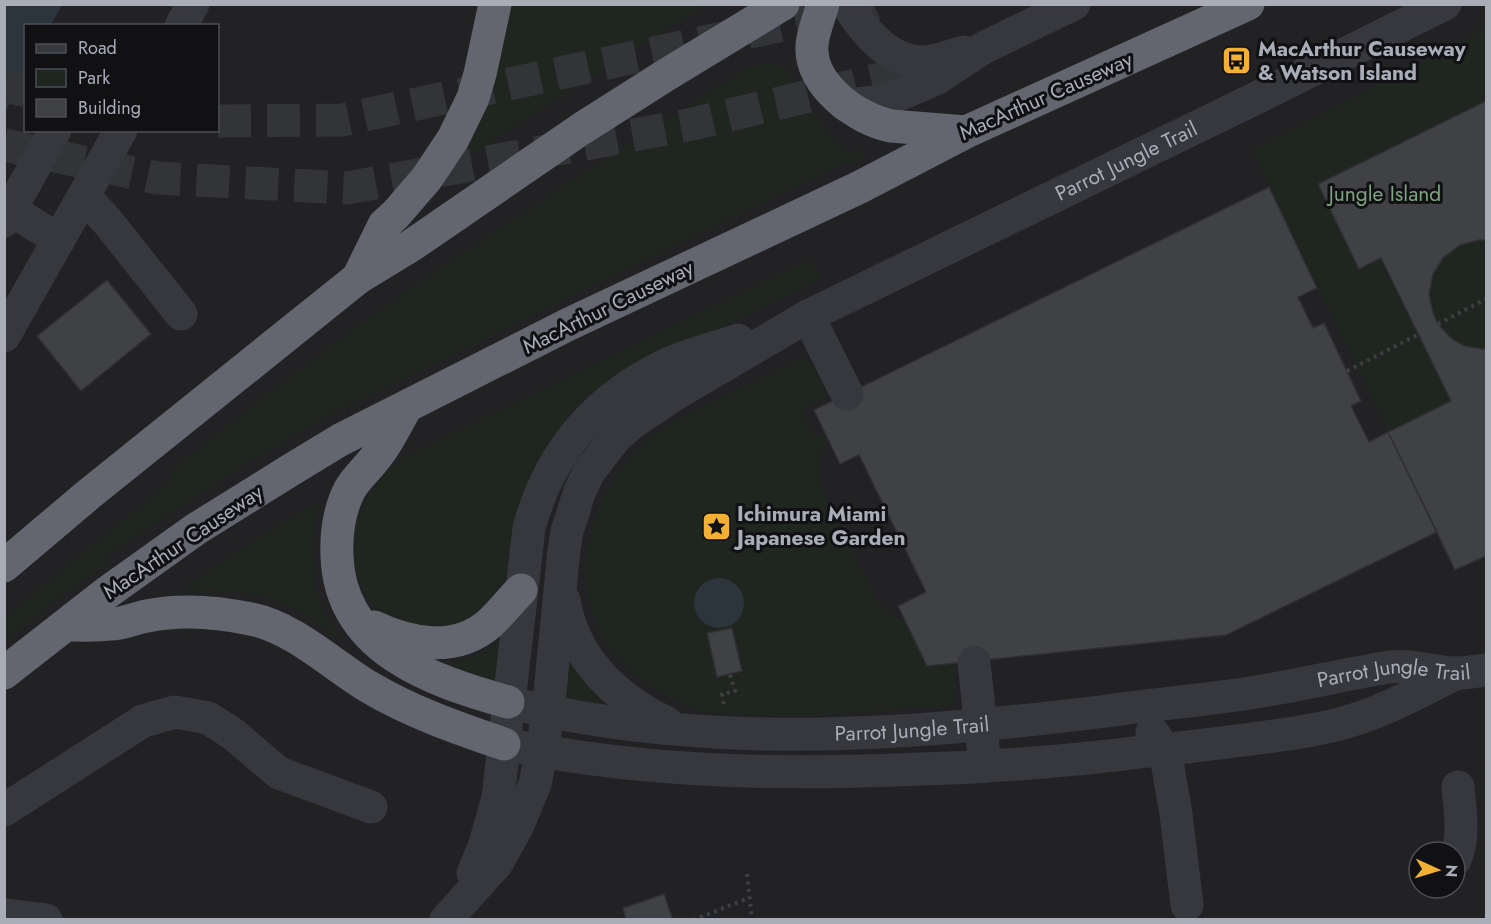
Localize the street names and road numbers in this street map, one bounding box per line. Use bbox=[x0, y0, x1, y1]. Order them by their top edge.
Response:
street label: MacArthur Causeway bbox=[955, 44, 1138, 148]
street label: Parrot Jungle Trail bbox=[1050, 114, 1202, 209]
street label: MacArthur Causeway bbox=[517, 252, 699, 361]
street label: MacArthur Causeway bbox=[97, 477, 269, 607]
street label: Parrot Jungle Trail bbox=[1314, 651, 1472, 695]
street label: Parrot Jungle Trail bbox=[834, 709, 990, 749]

